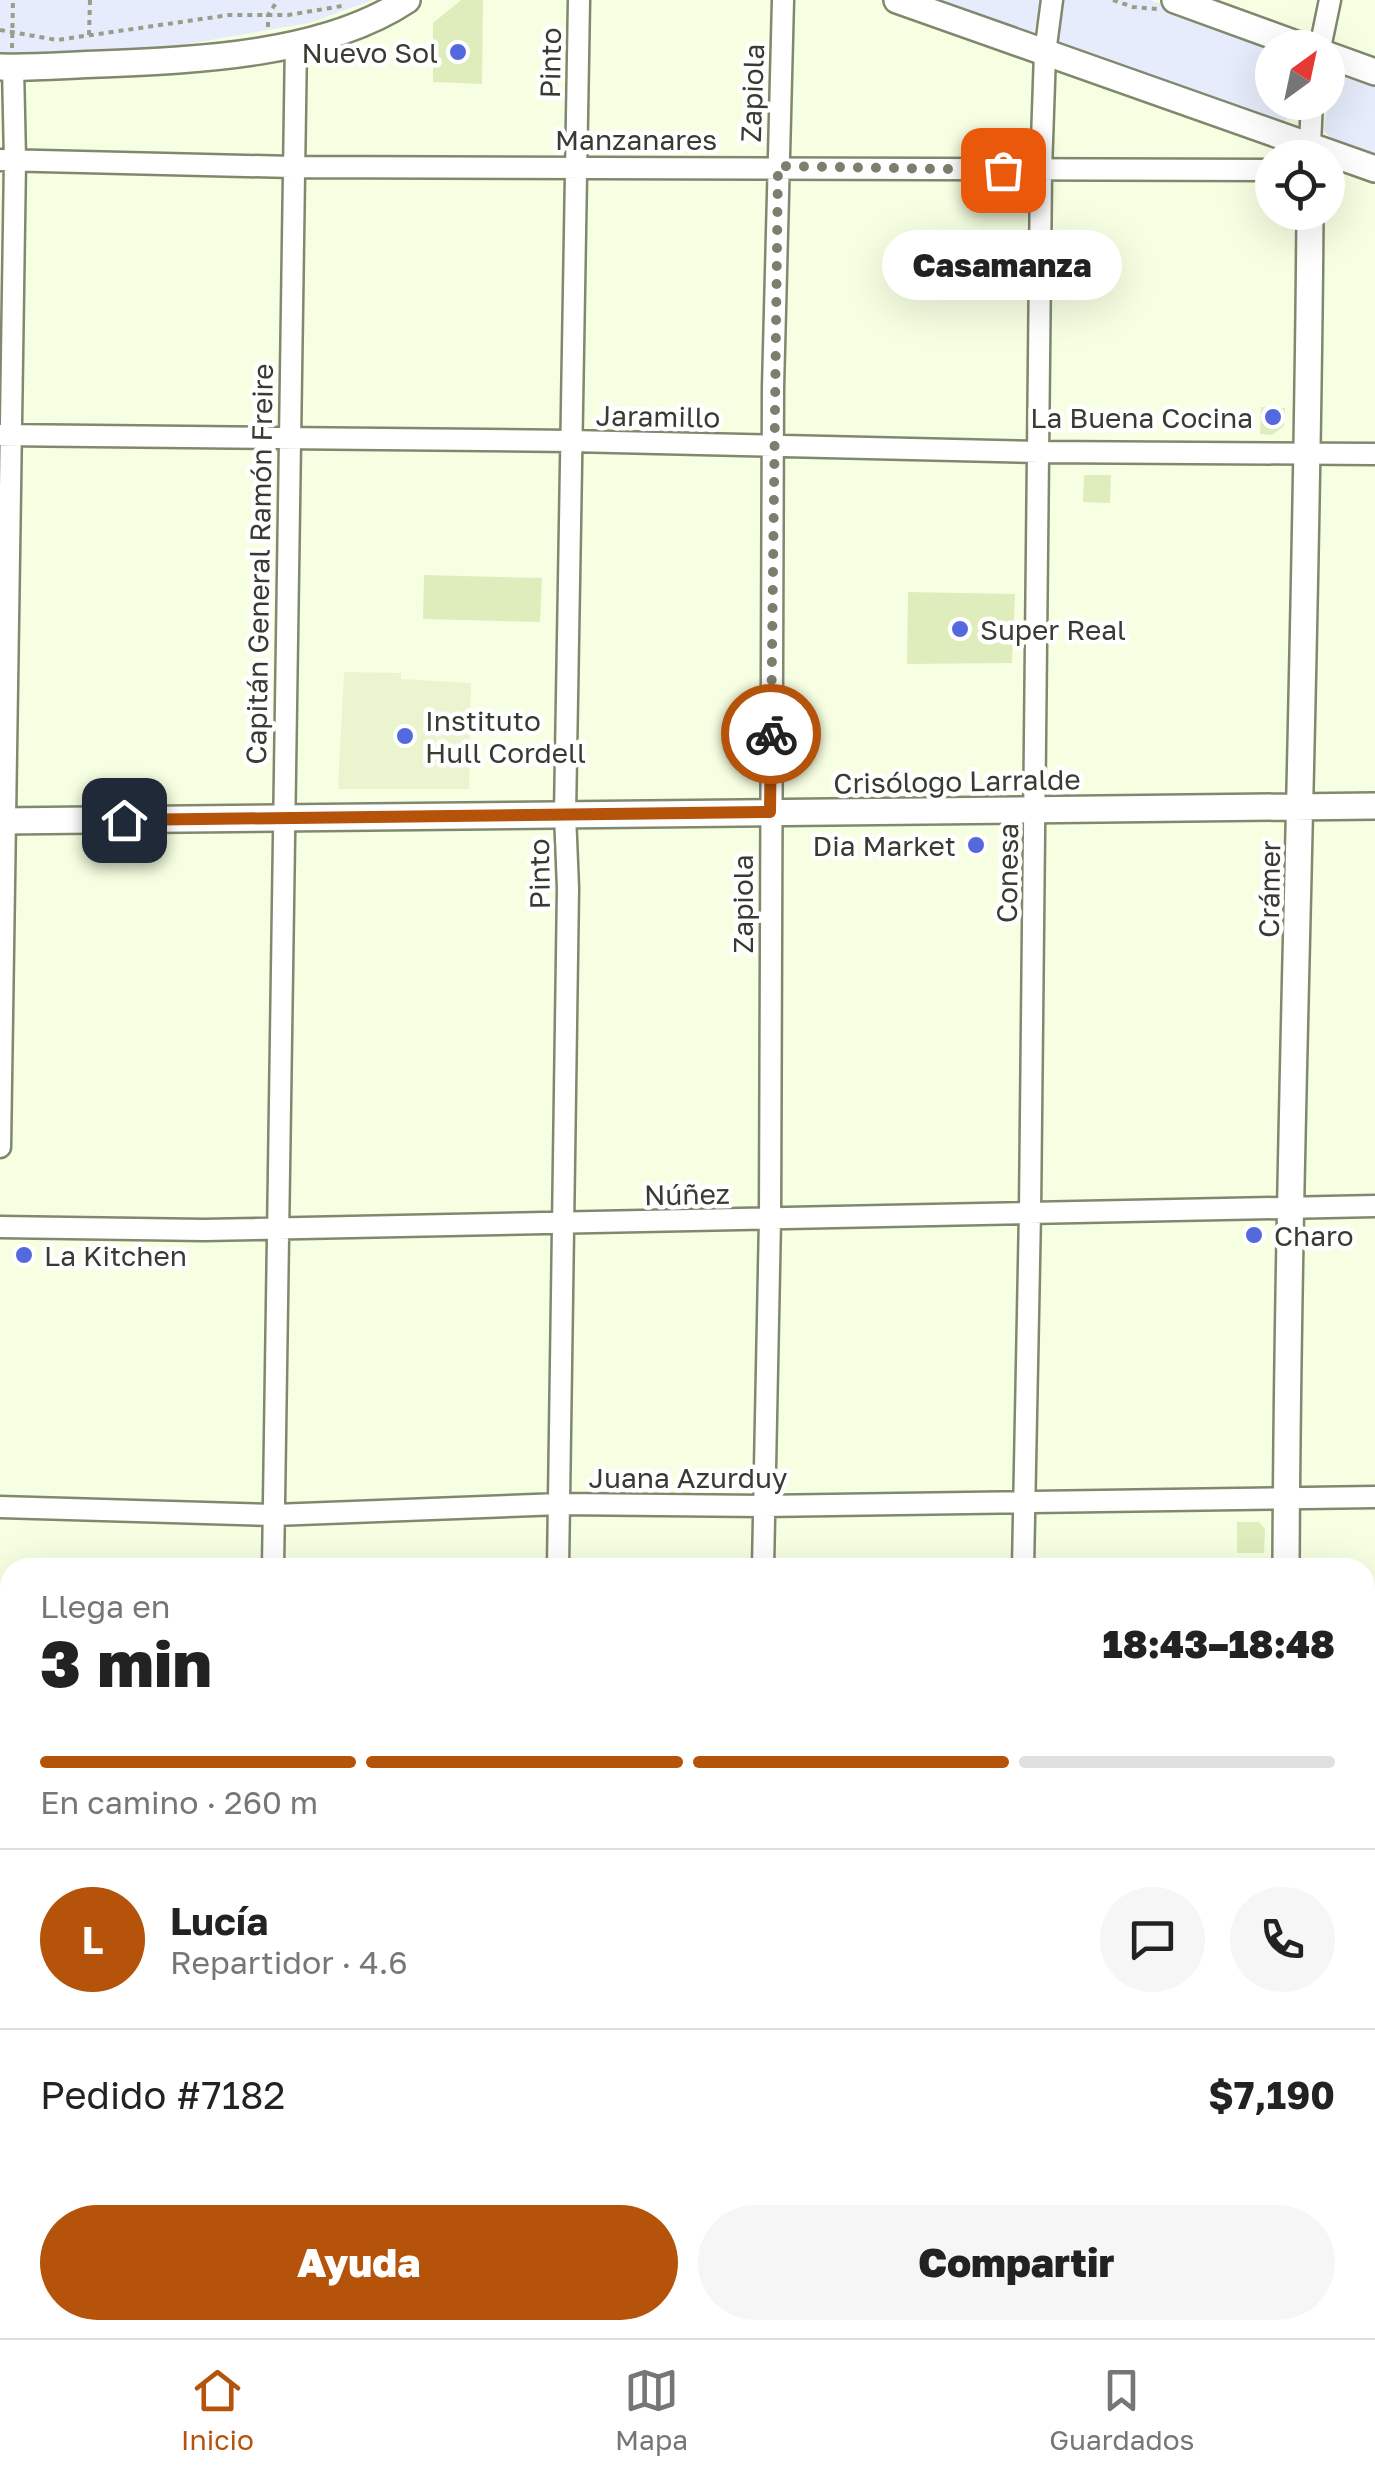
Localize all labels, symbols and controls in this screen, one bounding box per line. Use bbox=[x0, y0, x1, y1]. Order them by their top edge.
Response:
street label: Pinto bbox=[533, 27, 567, 99]
north arrow bbox=[1255, 30, 1345, 120]
map controls bbox=[1255, 30, 1345, 230]
place label: Nuevo Sol bbox=[301, 36, 438, 69]
marker: Nuevo Sol bbox=[447, 41, 469, 63]
street label: Zapiola bbox=[734, 43, 770, 143]
street label: Manzanares bbox=[555, 123, 717, 156]
pin bbox=[961, 128, 1046, 213]
button: locate bbox=[1255, 140, 1345, 230]
icon: bag bbox=[976, 143, 1031, 198]
callout: Casamanza bbox=[883, 230, 1123, 300]
text: Casamanza bbox=[913, 246, 1091, 284]
street label: Capitán General Ramón Freire bbox=[239, 363, 279, 765]
street label: Jaramillo bbox=[595, 398, 721, 434]
place label: La Buena Cocina bbox=[1030, 401, 1253, 434]
marker: La Buena Cocina bbox=[1262, 406, 1284, 428]
place label: Super Real bbox=[980, 613, 1126, 646]
marker: Super Real bbox=[949, 618, 971, 640]
courier bbox=[721, 684, 821, 784]
place label: Instituto Hull Cordell bbox=[425, 704, 586, 769]
icon: bike bbox=[744, 707, 799, 762]
marker: Instituto Hull Cordell bbox=[394, 725, 416, 747]
street label: Crisólogo Larralde bbox=[833, 762, 1081, 800]
pin bbox=[82, 778, 167, 863]
icon: home bbox=[97, 793, 152, 848]
street label: Conesa bbox=[990, 823, 1024, 923]
place label: Dia Market bbox=[813, 829, 956, 862]
marker: Dia Market bbox=[965, 834, 987, 856]
street label: Pinto bbox=[522, 838, 556, 910]
street label: Crámer bbox=[1252, 840, 1286, 938]
street label: Zapiola bbox=[726, 855, 759, 953]
street label: Núñez bbox=[644, 1177, 730, 1211]
place label: Charo bbox=[1274, 1219, 1354, 1252]
marker: Charo bbox=[1243, 1224, 1265, 1246]
place label: La Kitchen bbox=[44, 1239, 187, 1272]
marker: La Kitchen bbox=[13, 1244, 35, 1266]
street label: Juana Azurduy bbox=[588, 1461, 788, 1494]
text: Llega en bbox=[40, 1587, 170, 1625]
text: 18:43–18:48 bbox=[1103, 1621, 1335, 1666]
text: 3 min bbox=[40, 1623, 212, 1701]
text: En camino · 260 m bbox=[40, 1783, 318, 1821]
button: chat bbox=[1100, 1887, 1205, 1992]
button: phone bbox=[1230, 1887, 1335, 1992]
text: Lucía bbox=[170, 1898, 268, 1943]
text: L bbox=[82, 1917, 103, 1962]
text: Repartidor · 4.6 bbox=[170, 1943, 408, 1981]
text: Pedido #7182 bbox=[40, 2072, 285, 2117]
text: $7,190 bbox=[1208, 2072, 1335, 2117]
button: Ayuda bbox=[40, 2205, 678, 2320]
button: Compartir bbox=[698, 2205, 1335, 2320]
tab: Inicio bbox=[181, 2363, 254, 2456]
tab: Mapa bbox=[615, 2363, 688, 2456]
tab: Guardados bbox=[1049, 2363, 1194, 2456]

